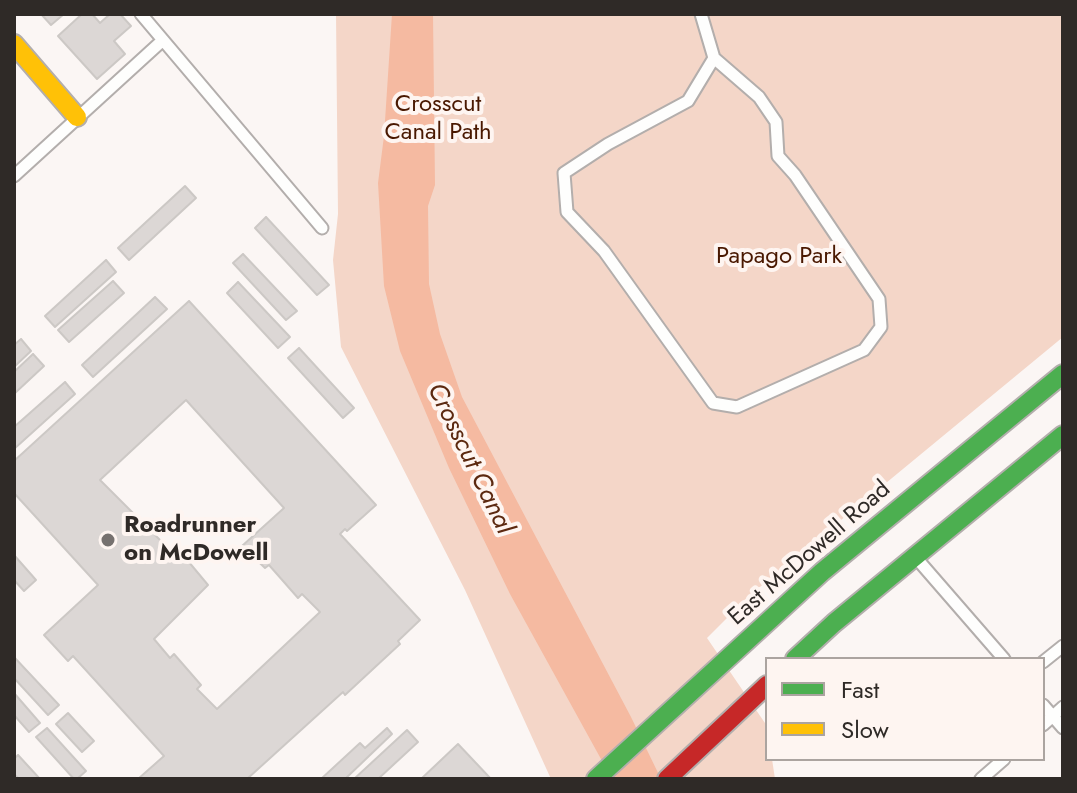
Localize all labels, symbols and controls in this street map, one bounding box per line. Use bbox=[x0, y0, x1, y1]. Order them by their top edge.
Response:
park label: Crosscut Canal Path bbox=[384, 91, 492, 147]
park label: Papago Park bbox=[716, 243, 842, 271]
water label: Crosscut Canal bbox=[419, 378, 519, 540]
street label: East McDowell Road bbox=[723, 476, 897, 632]
place label: Roadrunner on McDowell bbox=[124, 512, 268, 568]
marker: Roadrunner on McDowell bbox=[99, 531, 117, 549]
legend bbox=[765, 657, 1045, 761]
text: Fast bbox=[841, 672, 879, 707]
text: Slow bbox=[841, 712, 889, 747]

